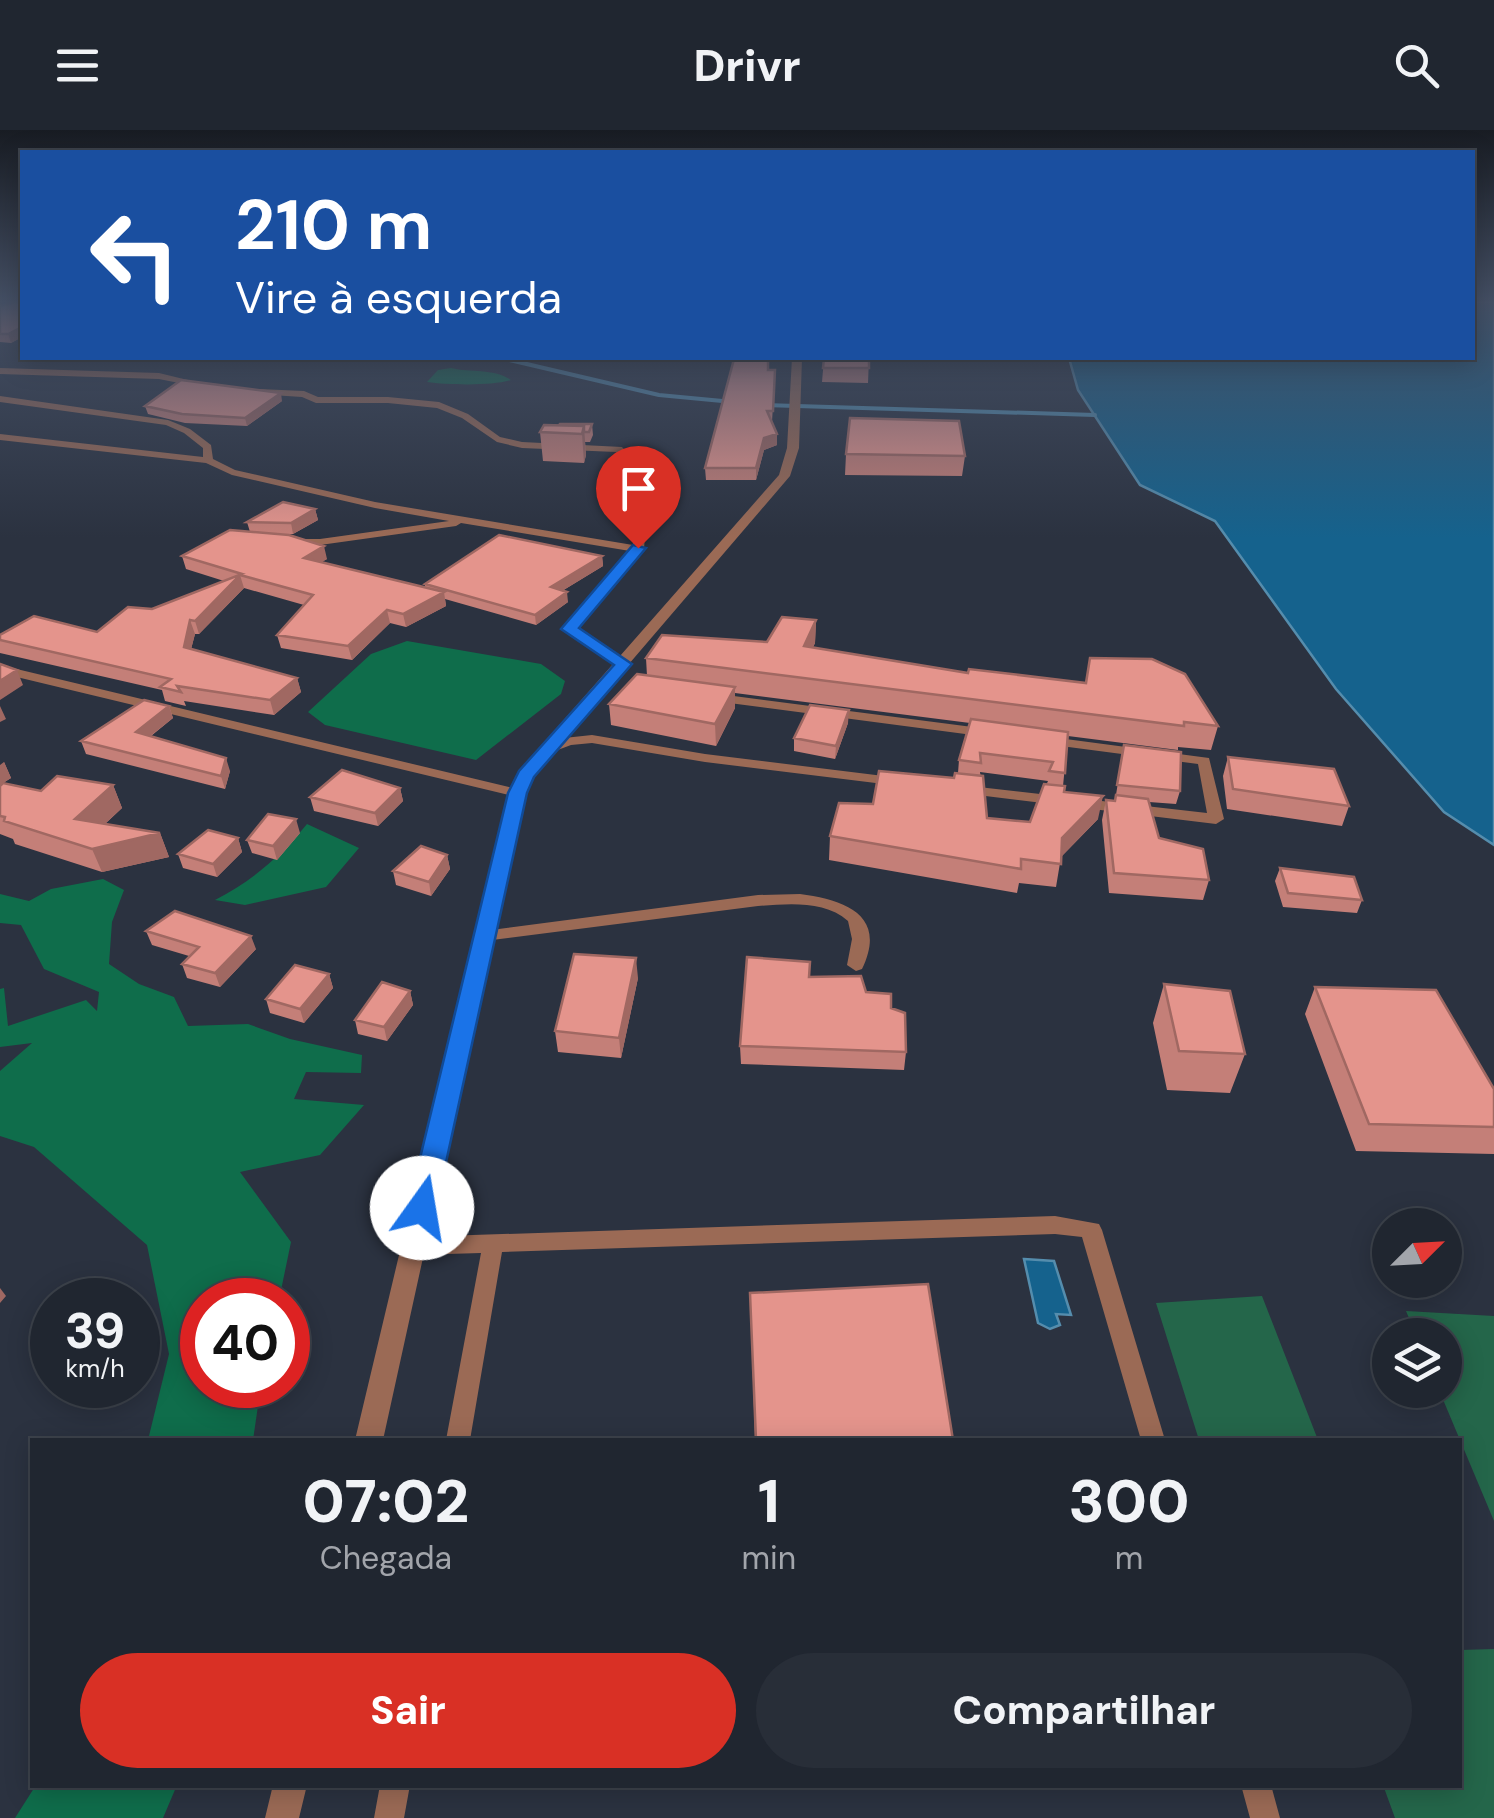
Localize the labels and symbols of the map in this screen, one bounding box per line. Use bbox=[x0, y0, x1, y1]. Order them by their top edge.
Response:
pin bbox=[596, 446, 681, 549]
position arrow bbox=[370, 1156, 474, 1260]
north arrow bbox=[1372, 1208, 1462, 1298]
speed limit sign: 40 bbox=[180, 1278, 310, 1408]

